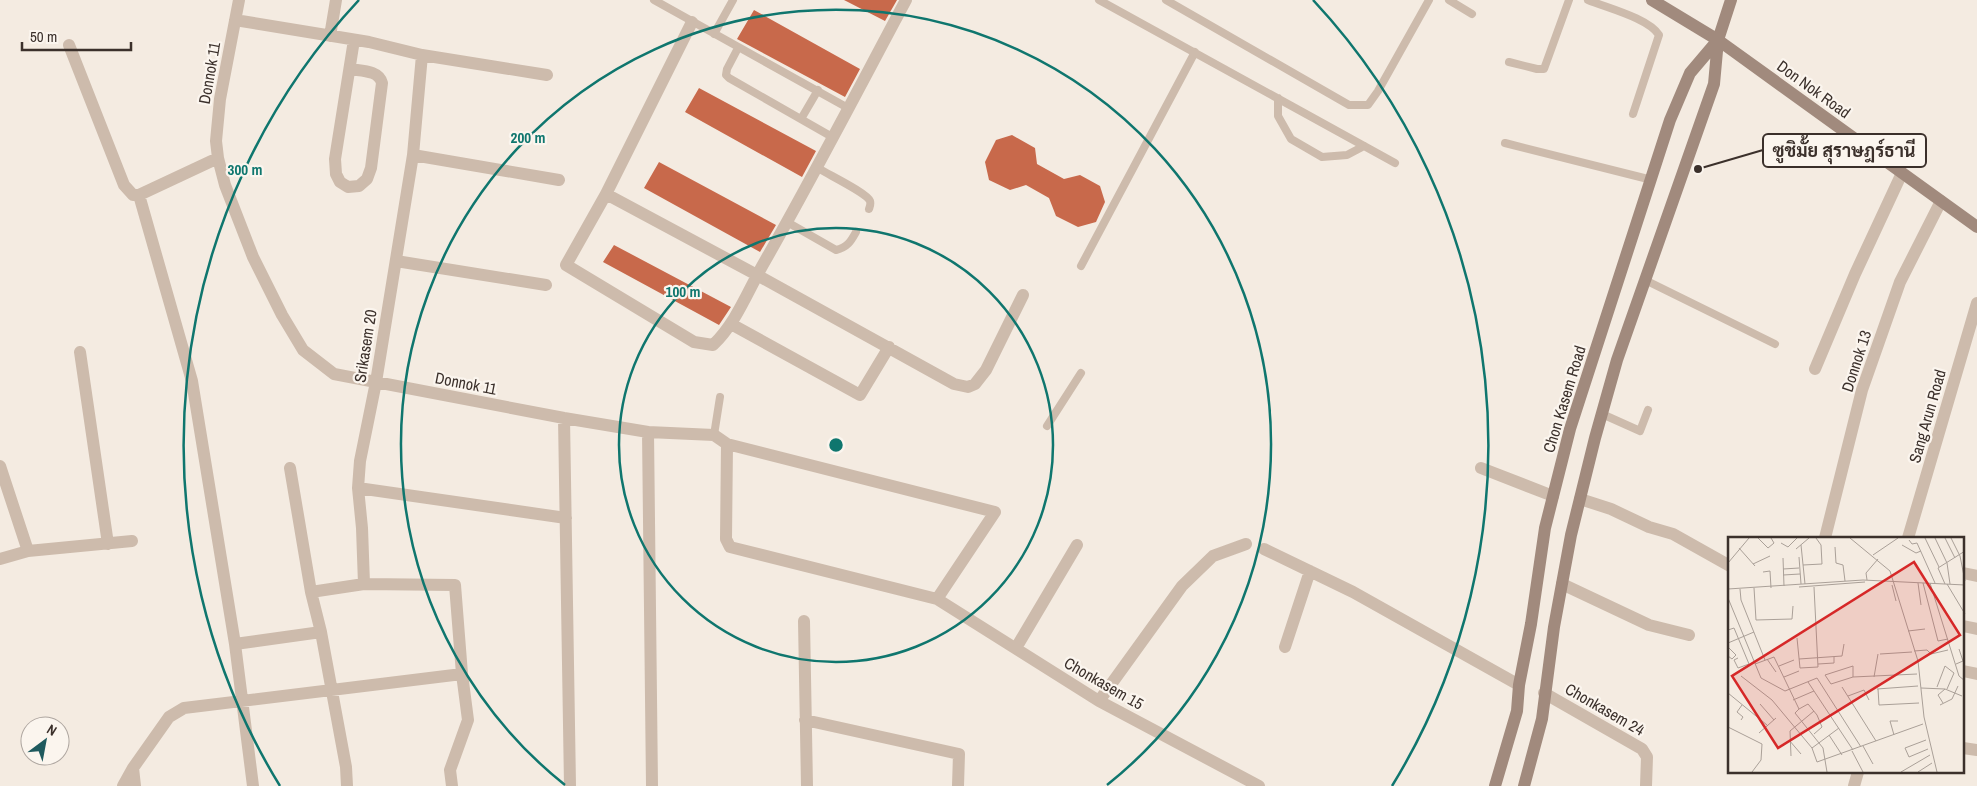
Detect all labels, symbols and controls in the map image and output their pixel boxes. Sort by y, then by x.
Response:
scale bar [22,20,131,52]
text: 50 m [30,26,57,47]
street label: Donnok 11 [193,40,225,106]
street label: Don Nok Road [1773,55,1855,123]
text: 200 m [511,127,545,148]
callout: ซูชิมั้ย สุราษฎร์ธานี [1763,134,1926,167]
text: ซูชิมั้ย สุราษฎร์ธานี [1772,135,1916,165]
text: 300 m [228,159,262,180]
text: 100 m [666,281,700,302]
street label: Srikasem 20 [348,308,382,384]
street label: Donnok 13 [1836,327,1876,395]
street label: Chon Kasem Road [1537,343,1591,455]
street label: Donnok 11 [433,366,499,400]
street label: Sang Arun Road [1903,367,1951,465]
centre of rings [827,436,845,454]
inset map [1728,537,1964,774]
street label: Chonkasem 15 [1060,651,1148,715]
street label: Chonkasem 24 [1561,677,1649,741]
north arrow [20,716,70,766]
text: N [44,720,60,740]

